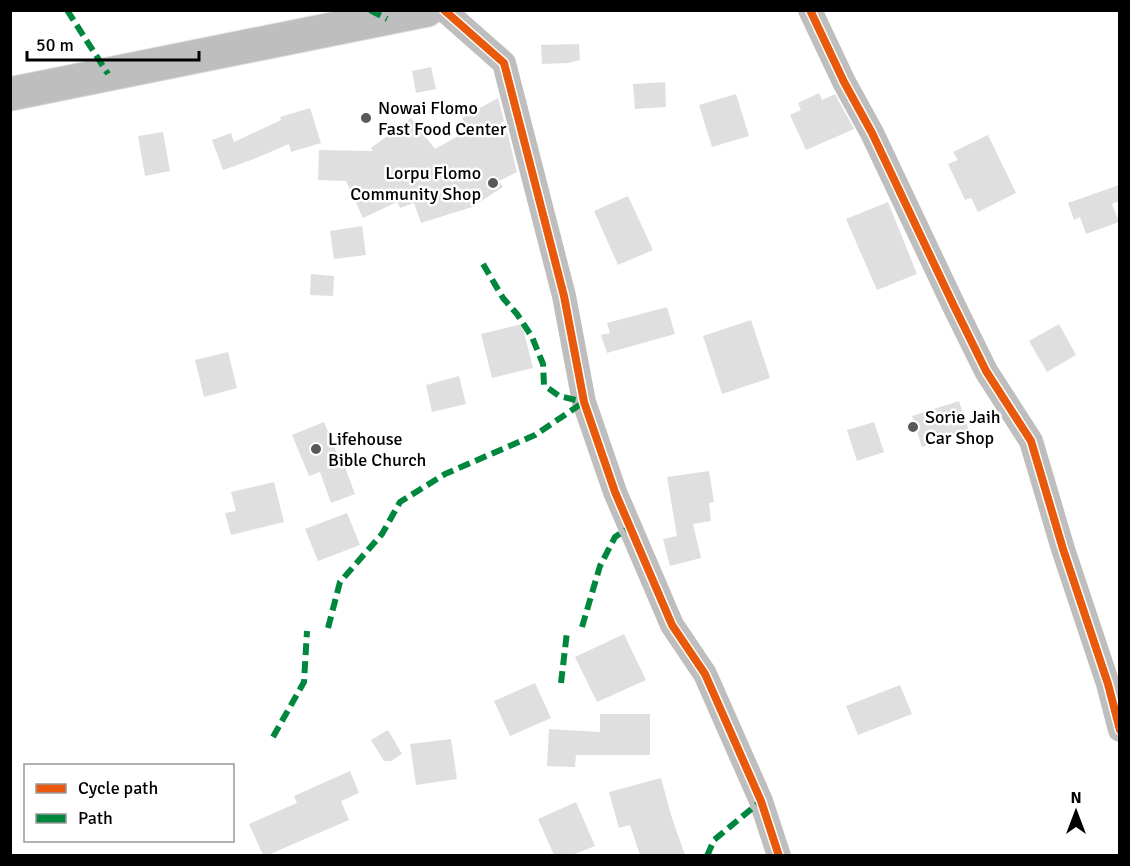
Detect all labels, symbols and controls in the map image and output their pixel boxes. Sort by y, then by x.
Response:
scale bar [27,24,200,62]
text: 50 m [36,34,74,56]
place label: Nowai Flomo Fast Food Center [378,97,507,140]
marker: Nowai Flomo Fast Food Center [359,111,373,125]
place label: Lorpu Flomo Community Shop [350,162,481,205]
marker: Lorpu Flomo Community Shop [486,176,500,190]
place label: Sorie Jaih Car Shop [925,406,1001,449]
marker: Sorie Jaih Car Shop [906,420,920,434]
place label: Lifehouse Bible Church [328,428,426,471]
marker: Lifehouse Bible Church [309,442,323,456]
legend [24,764,234,842]
text: Cycle path [78,777,158,799]
north arrow [1046,782,1106,842]
text: N [1070,788,1082,808]
text: Path [78,807,113,829]

